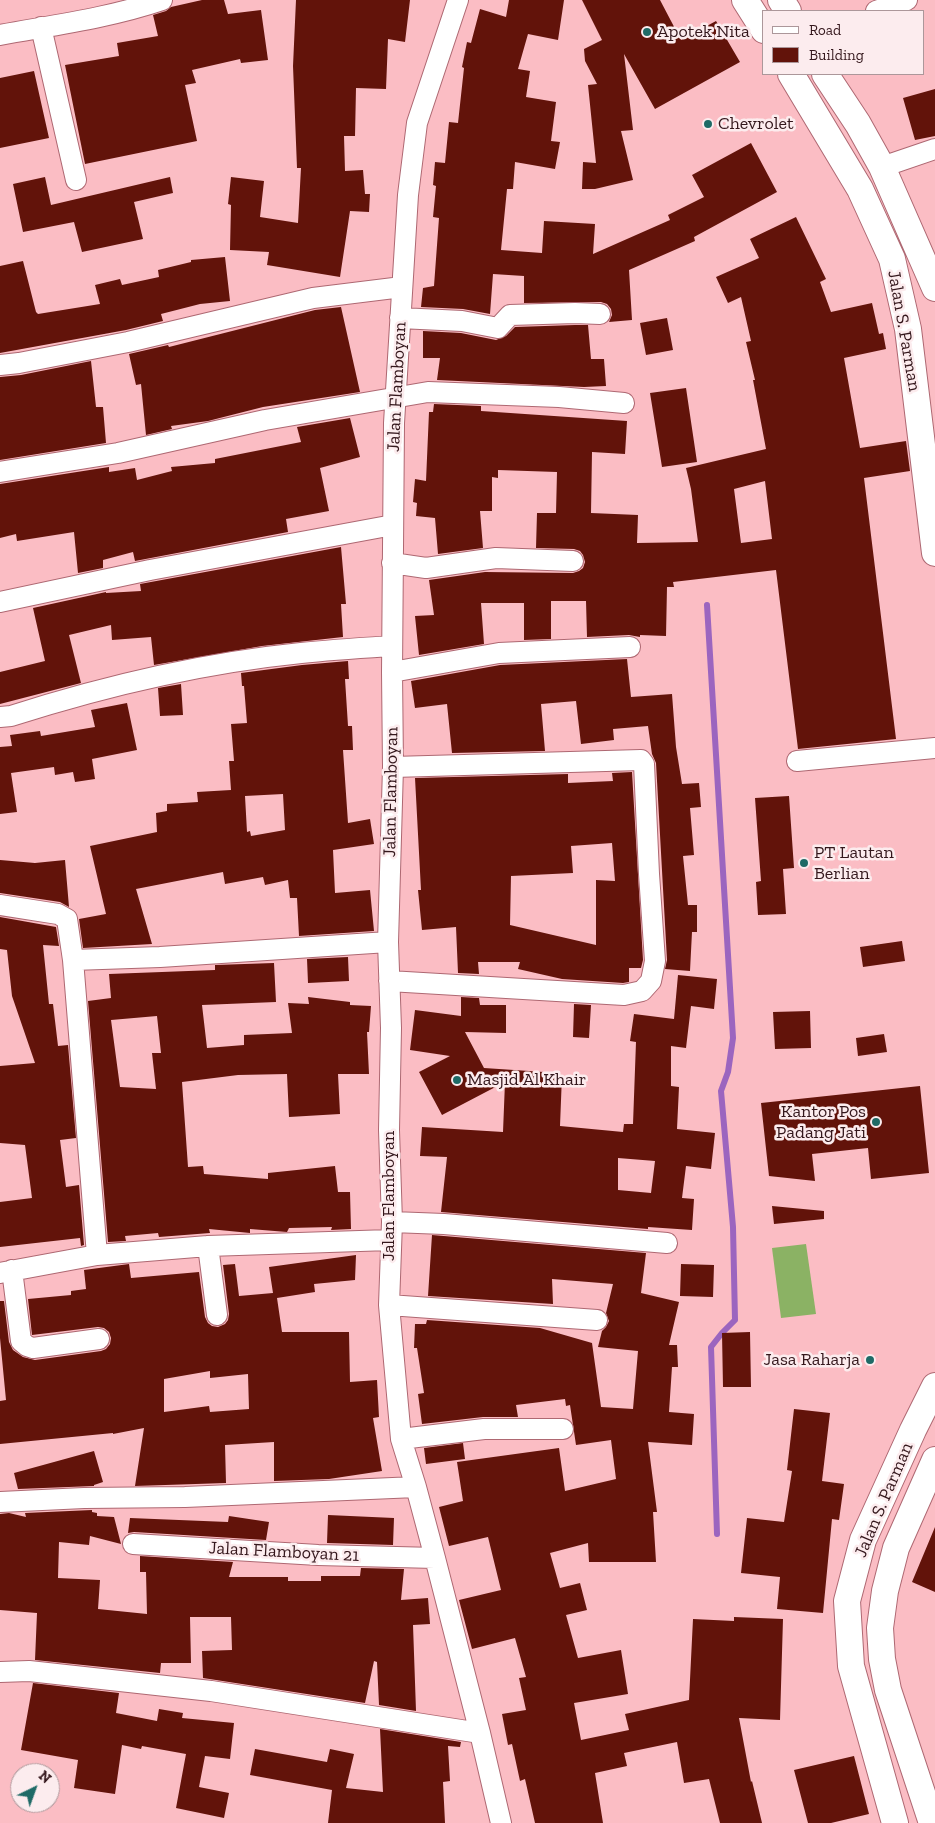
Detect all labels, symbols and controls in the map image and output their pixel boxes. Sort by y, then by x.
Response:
legend [762,10,925,75]
place label: Apotek Nita [657,21,750,43]
text: Road [809,21,841,39]
marker: Apotek Nita [641,26,653,38]
text: Building [809,46,864,64]
place label: Chevrolet [718,113,794,135]
marker: Chevrolet [702,118,714,130]
street label: Jalan S. Parman [883,269,925,393]
street label: Jalan Flamboyan [383,321,411,453]
street label: Jalan Flamboyan [379,727,403,857]
place label: PT Lautan Berlian [814,842,894,884]
marker: PT Lautan Berlian [798,857,810,869]
place label: Masjid Al Khair [467,1069,586,1091]
marker: Masjid Al Khair [451,1074,463,1086]
place label: Kantor Pos Padang Jati [776,1101,866,1144]
marker: Kantor Pos Padang Jati [870,1116,882,1128]
street label: Jalan Flamboyan [378,1131,400,1261]
place label: Jasa Raharja [764,1349,860,1371]
marker: Jasa Raharja [864,1354,876,1366]
street label: Jalan S. Parman [850,1439,918,1561]
street label: Jalan Flamboyan 21 [208,1537,360,1567]
north arrow [10,1763,60,1813]
text: N [35,1767,54,1787]

